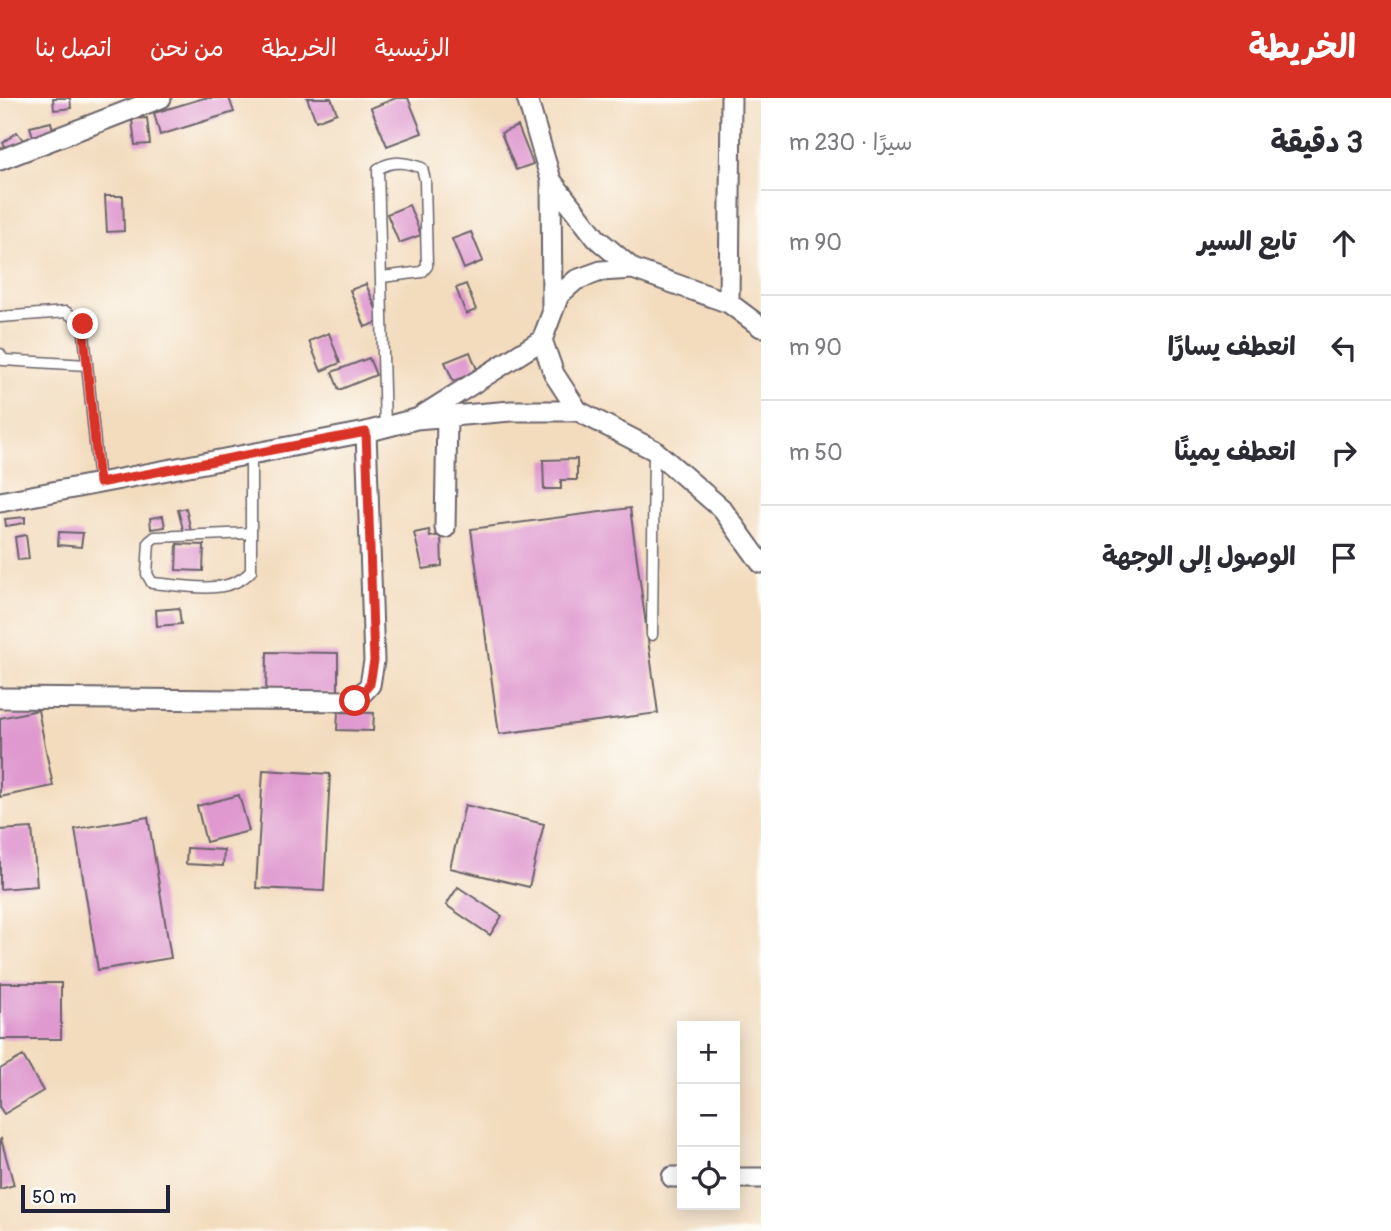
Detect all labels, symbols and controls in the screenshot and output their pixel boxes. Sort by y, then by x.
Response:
text: الخريطة [1249,27,1356,68]
text: اتصل بنا [35,34,112,63]
text: من نحن [150,34,224,63]
text: الخريطة [262,34,337,63]
text: الرئيسية [375,34,450,63]
text: 3 دقيقة [1271,124,1363,161]
text: سيرًا · 230 m [789,128,913,157]
icon: ahead [1325,224,1363,262]
text: تابع السير [1198,226,1296,258]
text: 90 m [789,228,842,257]
route end [67,308,98,339]
icon: left [1325,329,1363,367]
text: انعطف يسارًا [1167,331,1296,363]
text: 90 m [789,333,842,362]
icon: right [1325,434,1363,472]
text: انعطف يمينًا [1174,436,1296,468]
text: 50 m [789,438,843,467]
icon: arrive [1325,539,1363,577]
text: الوصول إلى الوجهة [1102,541,1296,573]
route start [339,685,370,716]
map controls [677,1021,740,1210]
button: + [677,1021,740,1084]
button: − [677,1084,740,1147]
button: locate [677,1147,740,1210]
scale bar [21,1182,170,1214]
text: 50 m [32,1185,76,1209]

